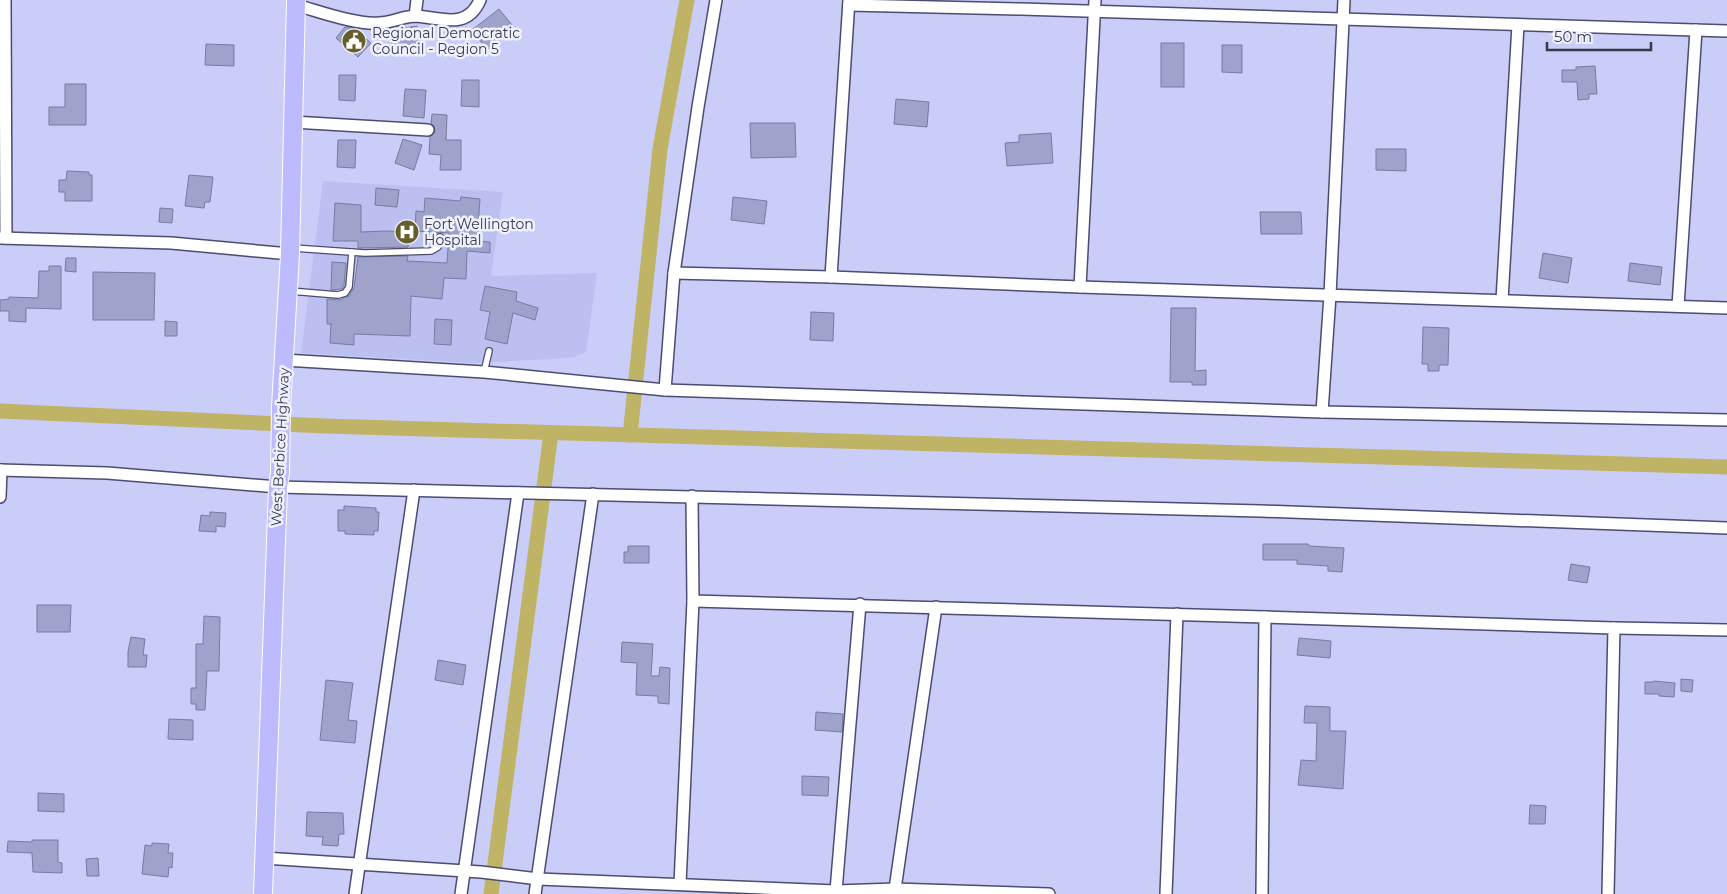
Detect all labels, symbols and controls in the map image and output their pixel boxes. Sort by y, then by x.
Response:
scale bar [1547,20,1651,52]
place label: Regional Democratic Council - Region 5 [372,24,520,58]
text: 50 m [1554,27,1592,46]
public building icon: Regional Democratic Council - Region 5 [341,28,367,54]
place label: Fort Wellington Hospital [424,215,534,249]
hospital icon: Fort Wellington Hospital [394,219,420,245]
street label: West Berbice Highway [267,367,293,527]

